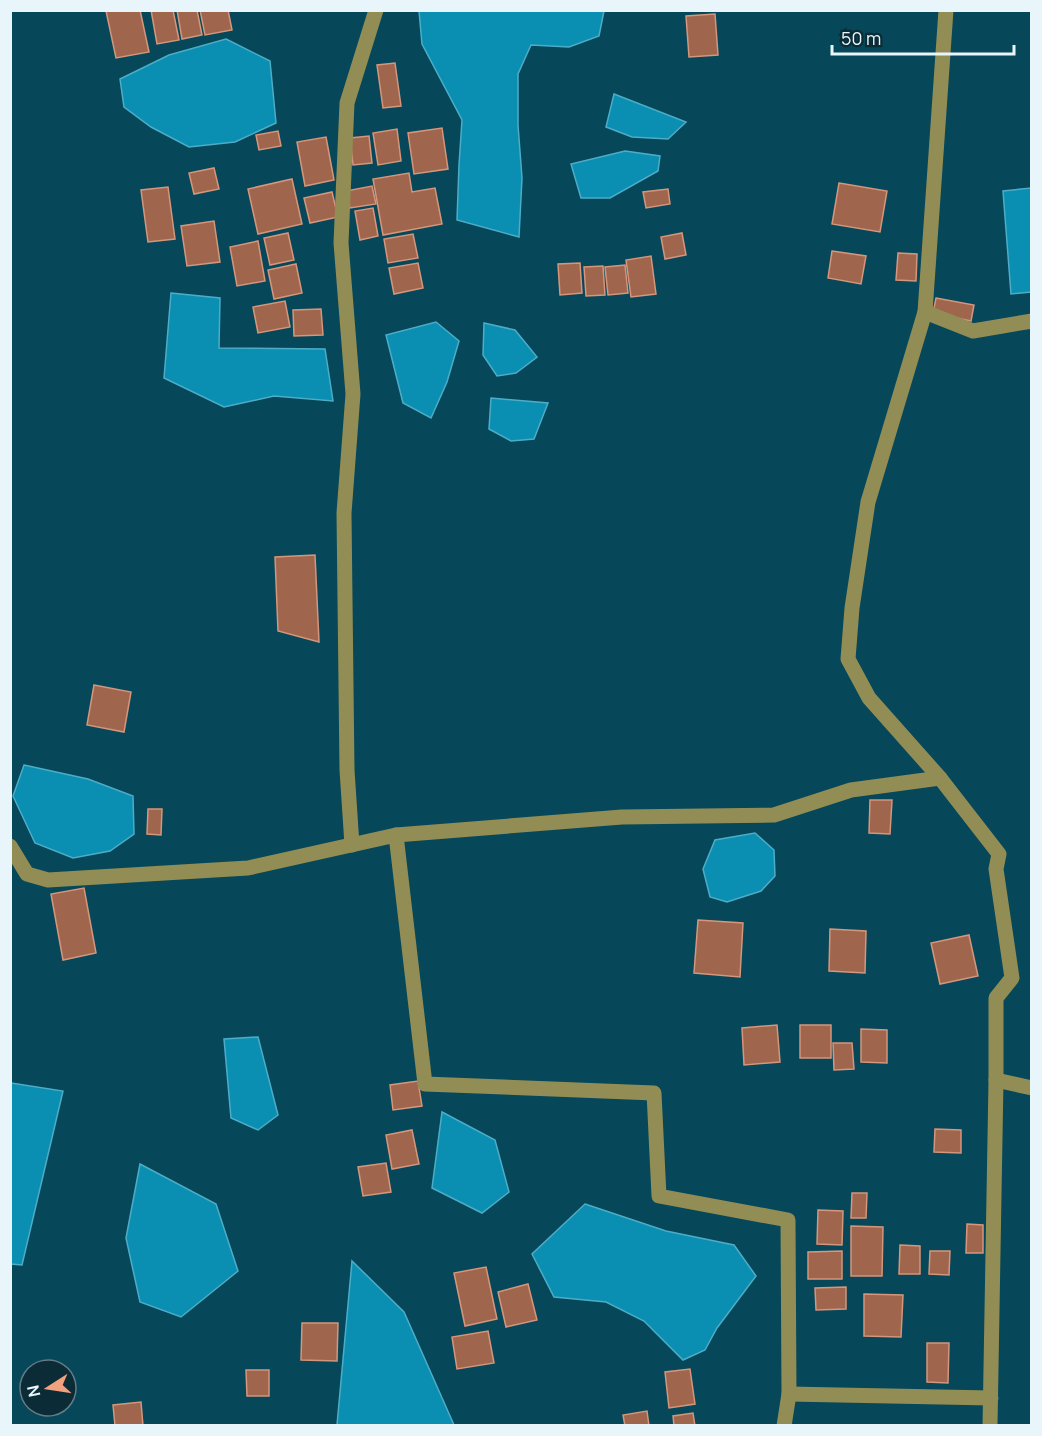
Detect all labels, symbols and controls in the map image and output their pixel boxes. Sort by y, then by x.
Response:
scale bar [832,18,1014,56]
text: 50 m [841,26,881,50]
north arrow [18,1358,78,1418]
text: N [21,1383,45,1399]

